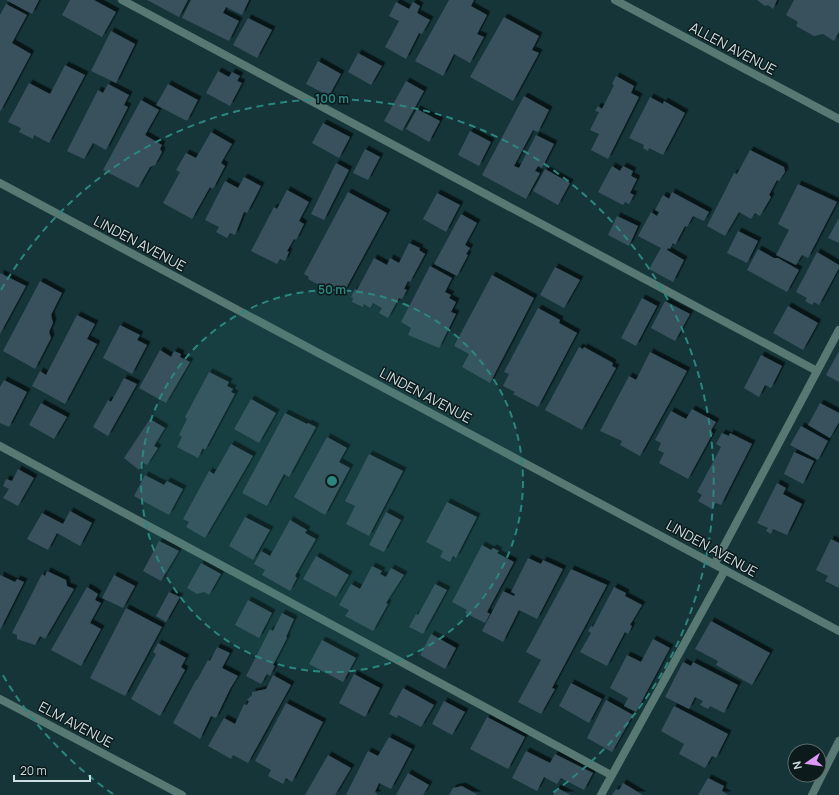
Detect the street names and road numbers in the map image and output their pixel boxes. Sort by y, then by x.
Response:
street label: ALLEN AVENUE [686,17,780,79]
street label: LINDEN AVENUE [91,211,189,275]
street label: LINDEN AVENUE [377,363,475,427]
street label: LINDEN AVENUE [663,515,761,581]
street label: ELM AVENUE [36,697,116,752]

